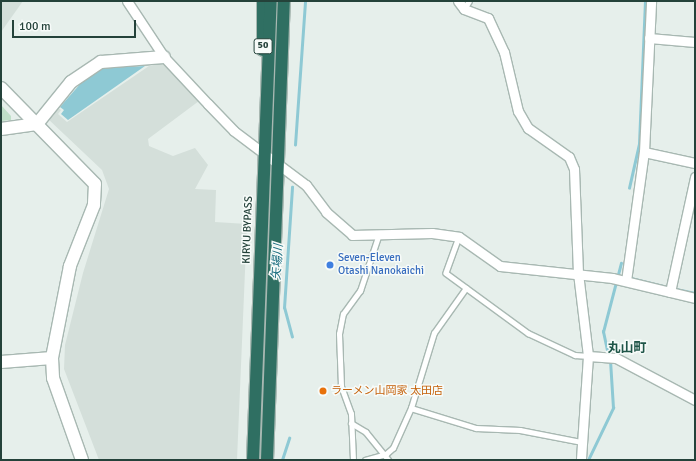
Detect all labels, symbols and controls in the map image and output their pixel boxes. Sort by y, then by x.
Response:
scale bar [14,12,138,38]
text: 100 m [19,19,51,34]
road number: 50 [253,38,273,54]
street label: KIRYU BYPASS [240,196,256,264]
water label: 矢場川 [270,244,286,280]
place label: Seven-Eleven Otashi Nanokaichi [338,252,424,278]
marker: Seven-Eleven Otashi Nanokaichi [325,260,335,270]
district label: 丸山町 [608,340,646,356]
place label: ラーメン山岡家 太田店 [331,384,443,398]
marker: ラーメン山岡家 太田店 [318,386,328,396]

